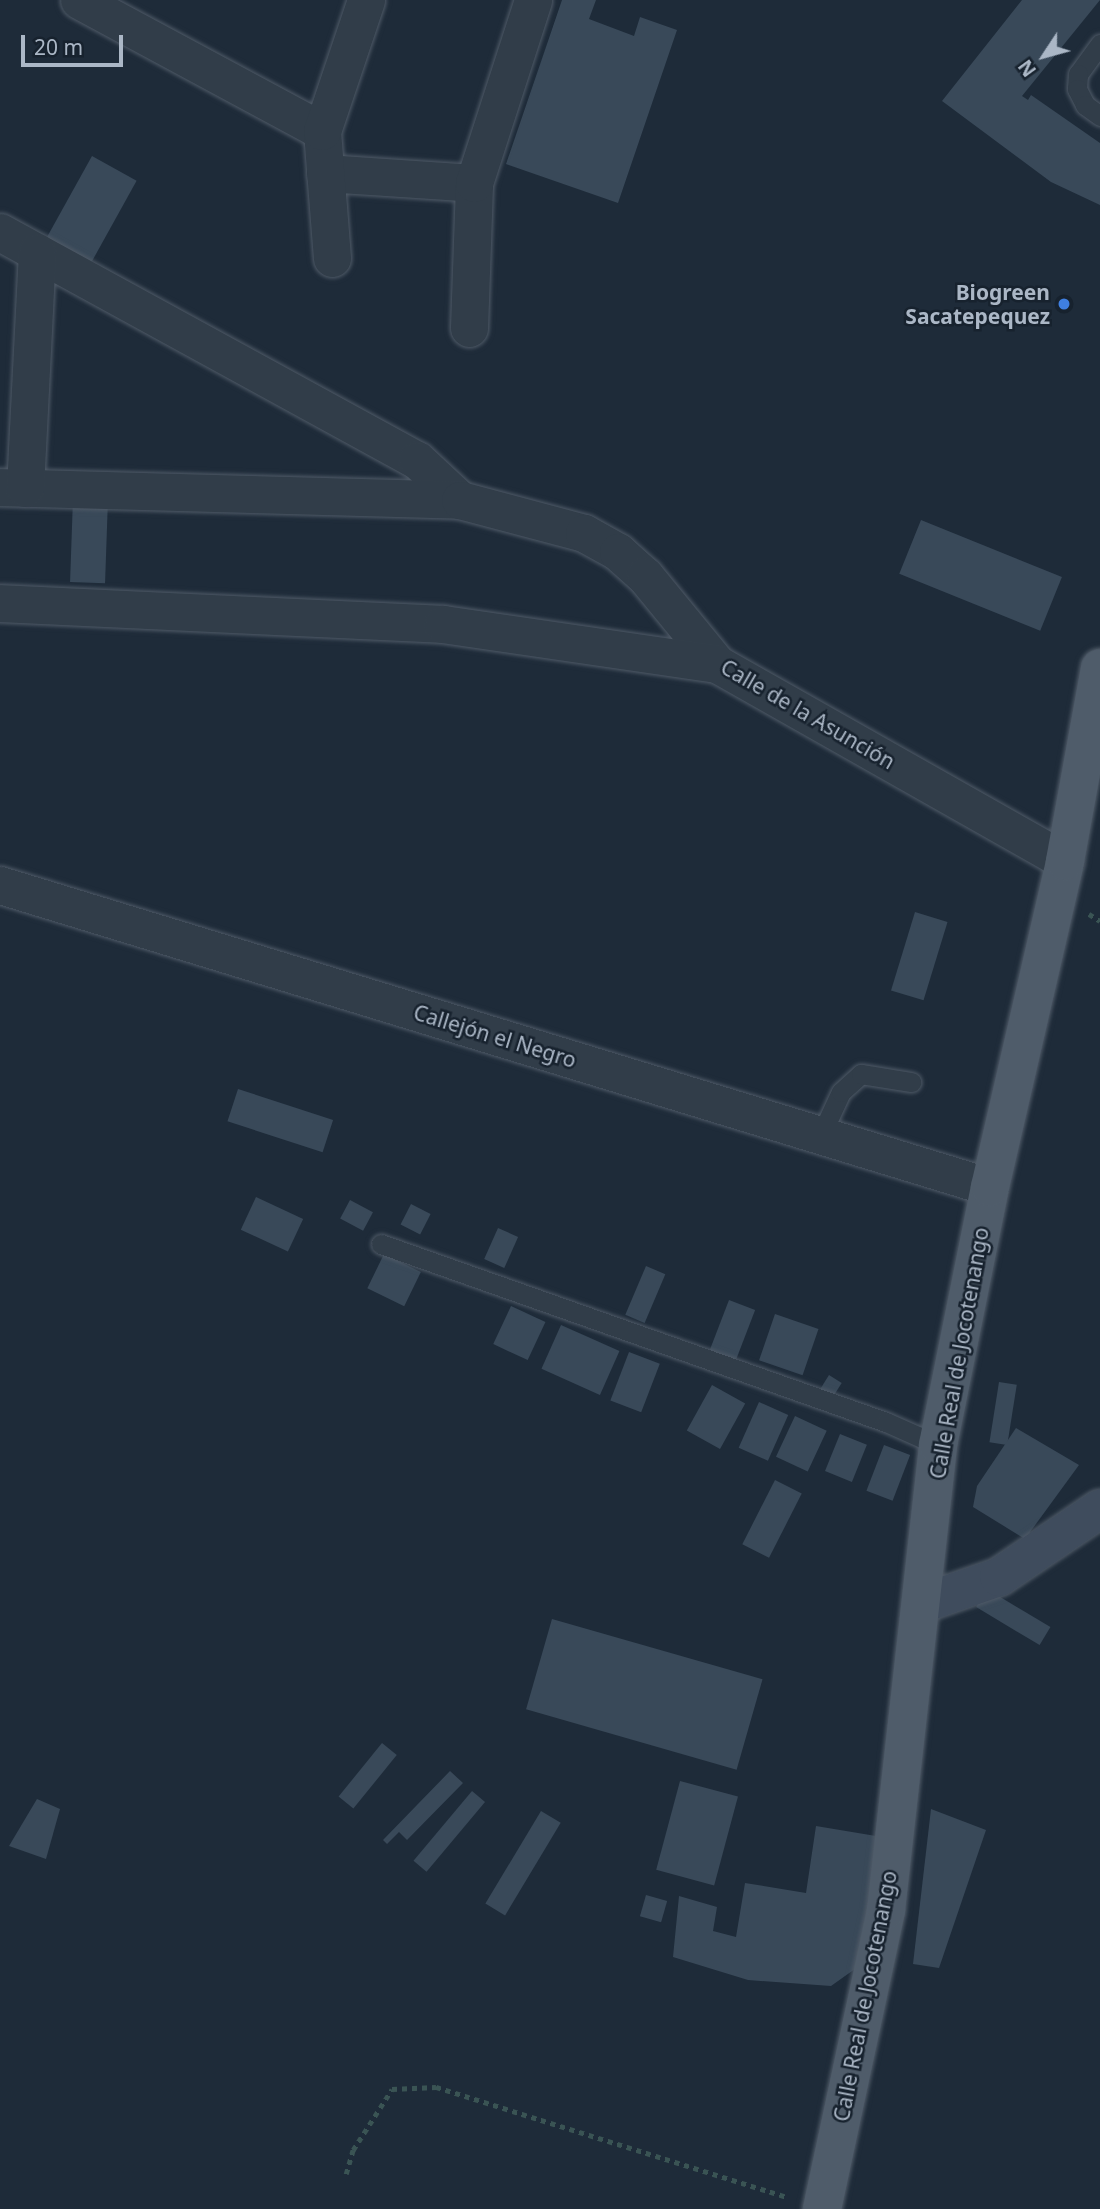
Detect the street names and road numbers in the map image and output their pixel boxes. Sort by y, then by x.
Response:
street label: Calle de la Asunción [717,654,899,774]
street label: Callejón el Negro [411,999,579,1073]
street label: Calle Real de Jocotenango [924,1225,994,1481]
street label: Calle Real de Jocotenango [828,1868,902,2124]

